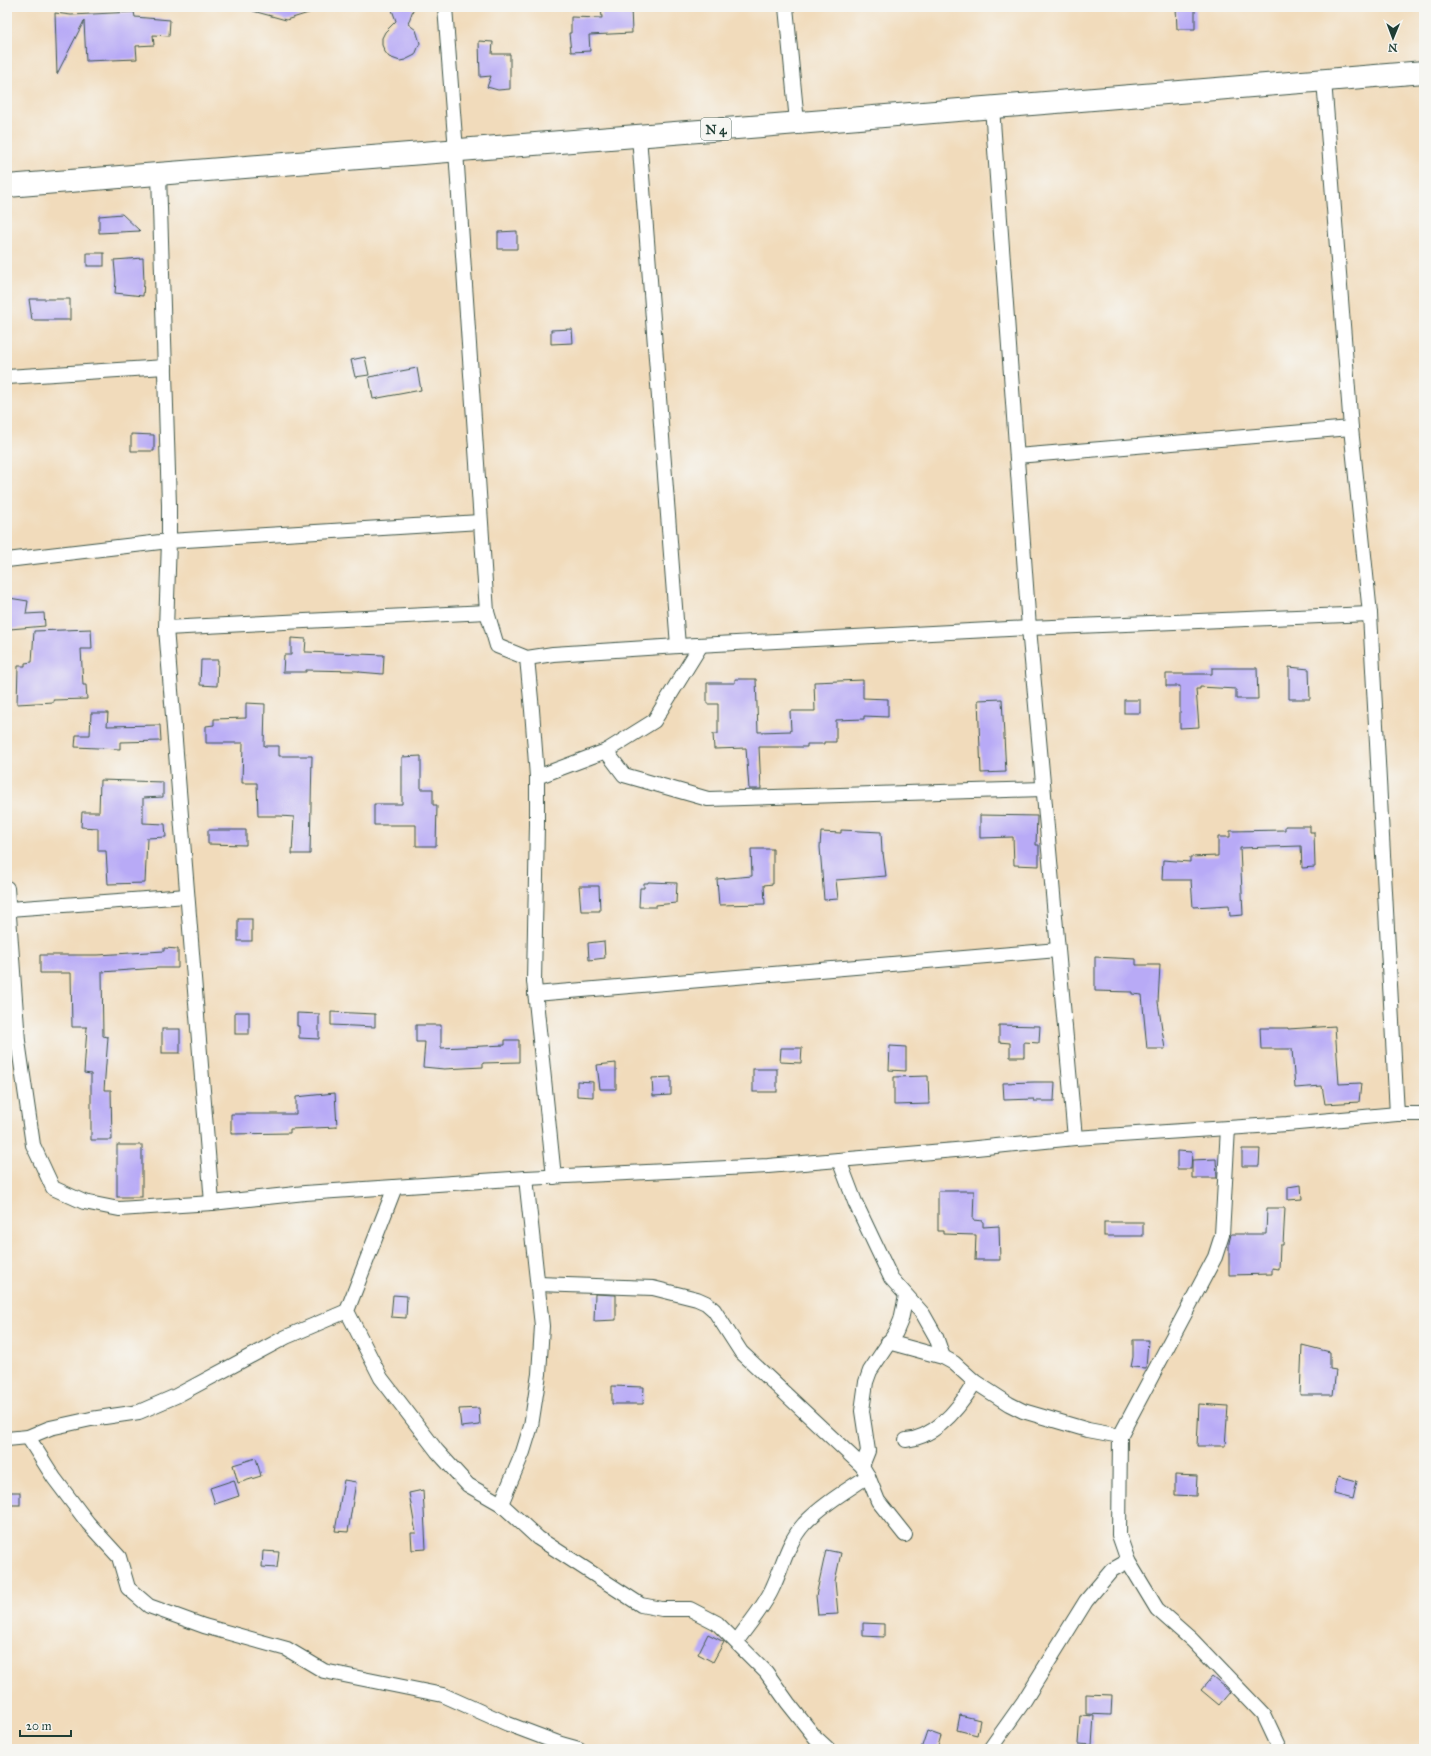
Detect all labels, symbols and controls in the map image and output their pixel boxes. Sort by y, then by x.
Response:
north arrow [1373,18,1413,58]
text: N [1387,41,1398,54]
road number: N 4 [701,118,731,140]
scale bar [20,1712,71,1738]
text: 20 m [26,1719,52,1733]

